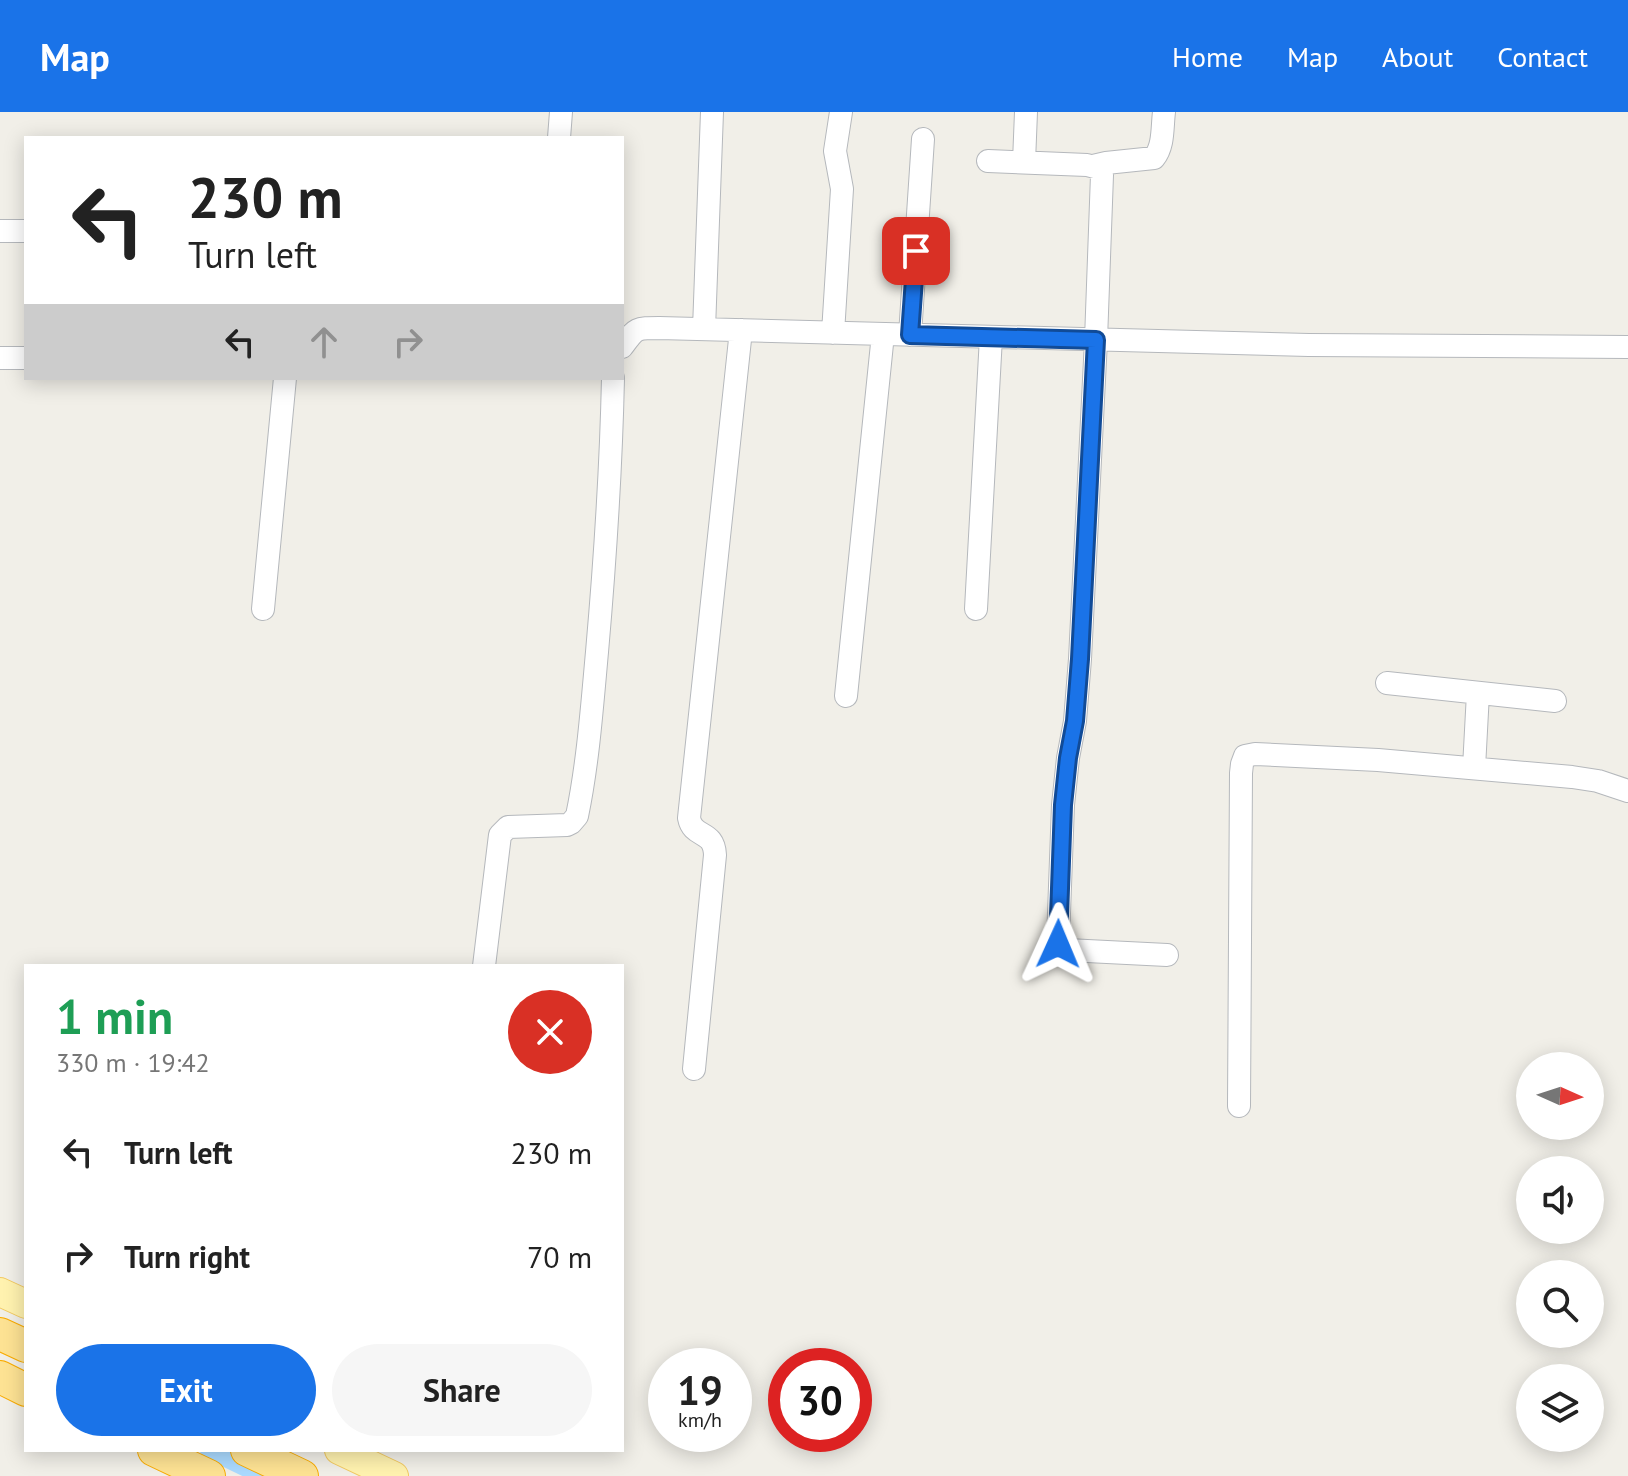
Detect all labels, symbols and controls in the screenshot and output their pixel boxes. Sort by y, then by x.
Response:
text: Map [40,32,110,81]
text: Home [1172,38,1243,75]
text: Map [1287,38,1338,75]
text: About [1382,38,1453,75]
text: Contact [1497,38,1588,75]
text: 230 m [188,161,343,233]
icon: left [56,168,160,272]
pin [882,217,950,285]
icon: arrive [894,229,938,273]
text: Turn left [188,231,317,278]
icon: left [218,320,262,364]
icon: ahead [302,320,346,364]
icon: right [386,320,430,364]
position arrow [1016,902,1100,986]
text: 1 min [56,985,173,1047]
button: close [508,990,592,1074]
text: 330 m · 19:42 [56,1046,210,1079]
north arrow [1516,1052,1604,1140]
map controls [1516,1052,1604,1452]
icon: left [56,1130,100,1174]
text: Turn left [124,1133,232,1172]
text: 230 m [511,1133,592,1172]
button: sound [1516,1156,1604,1244]
icon: right [56,1234,100,1278]
text: Turn right [124,1237,250,1276]
text: 70 m [527,1237,592,1276]
button: search [1516,1260,1604,1348]
button: Exit [56,1344,316,1436]
button: Share [332,1344,592,1436]
speed limit sign: 30 [768,1348,872,1452]
text: 19 [677,1364,723,1416]
button: layers [1516,1364,1604,1452]
text: km/h [678,1407,722,1433]

